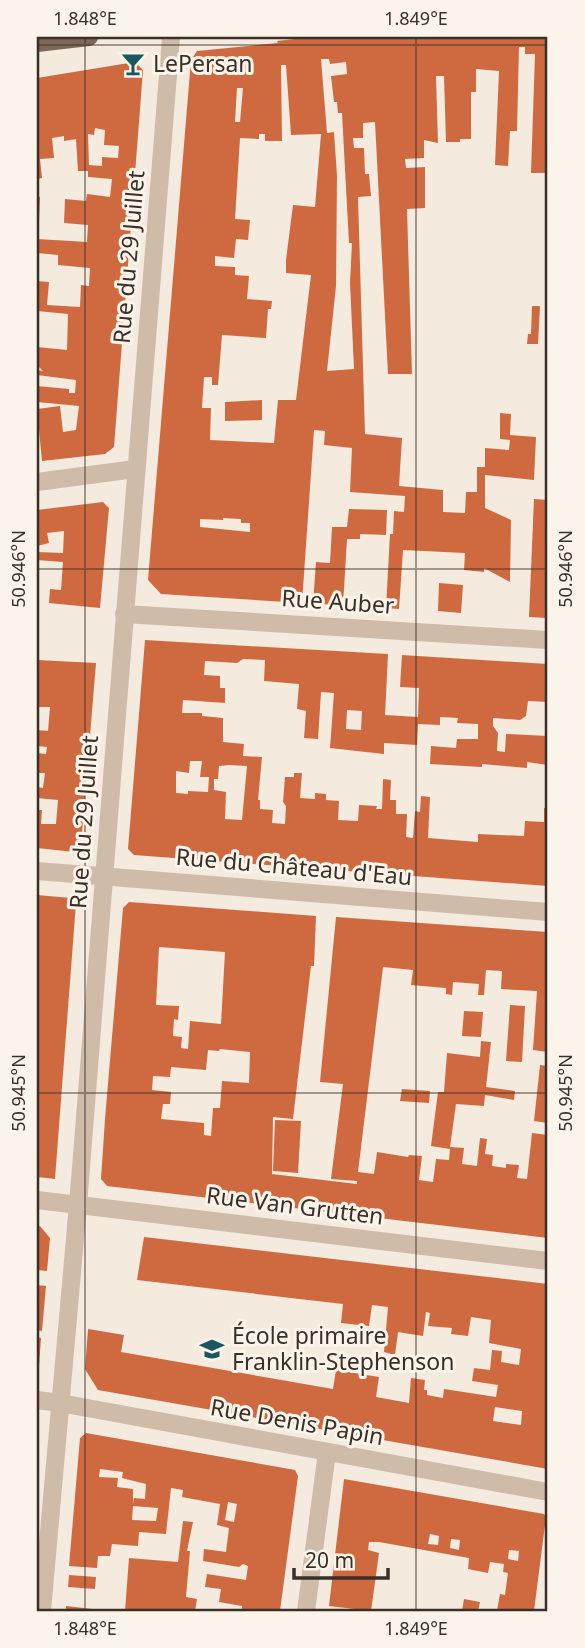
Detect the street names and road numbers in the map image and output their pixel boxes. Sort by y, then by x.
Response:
street label: Rue du 29 Juillet [104,169,152,345]
street label: Rue Auber [281,581,396,621]
street label: Rue du 29 Juillet [61,734,105,910]
street label: Rue du Château d'Eau [175,840,414,892]
street label: Rue Van Grutten [205,1178,385,1232]
street label: Rue Denis Papin [208,1390,386,1452]

